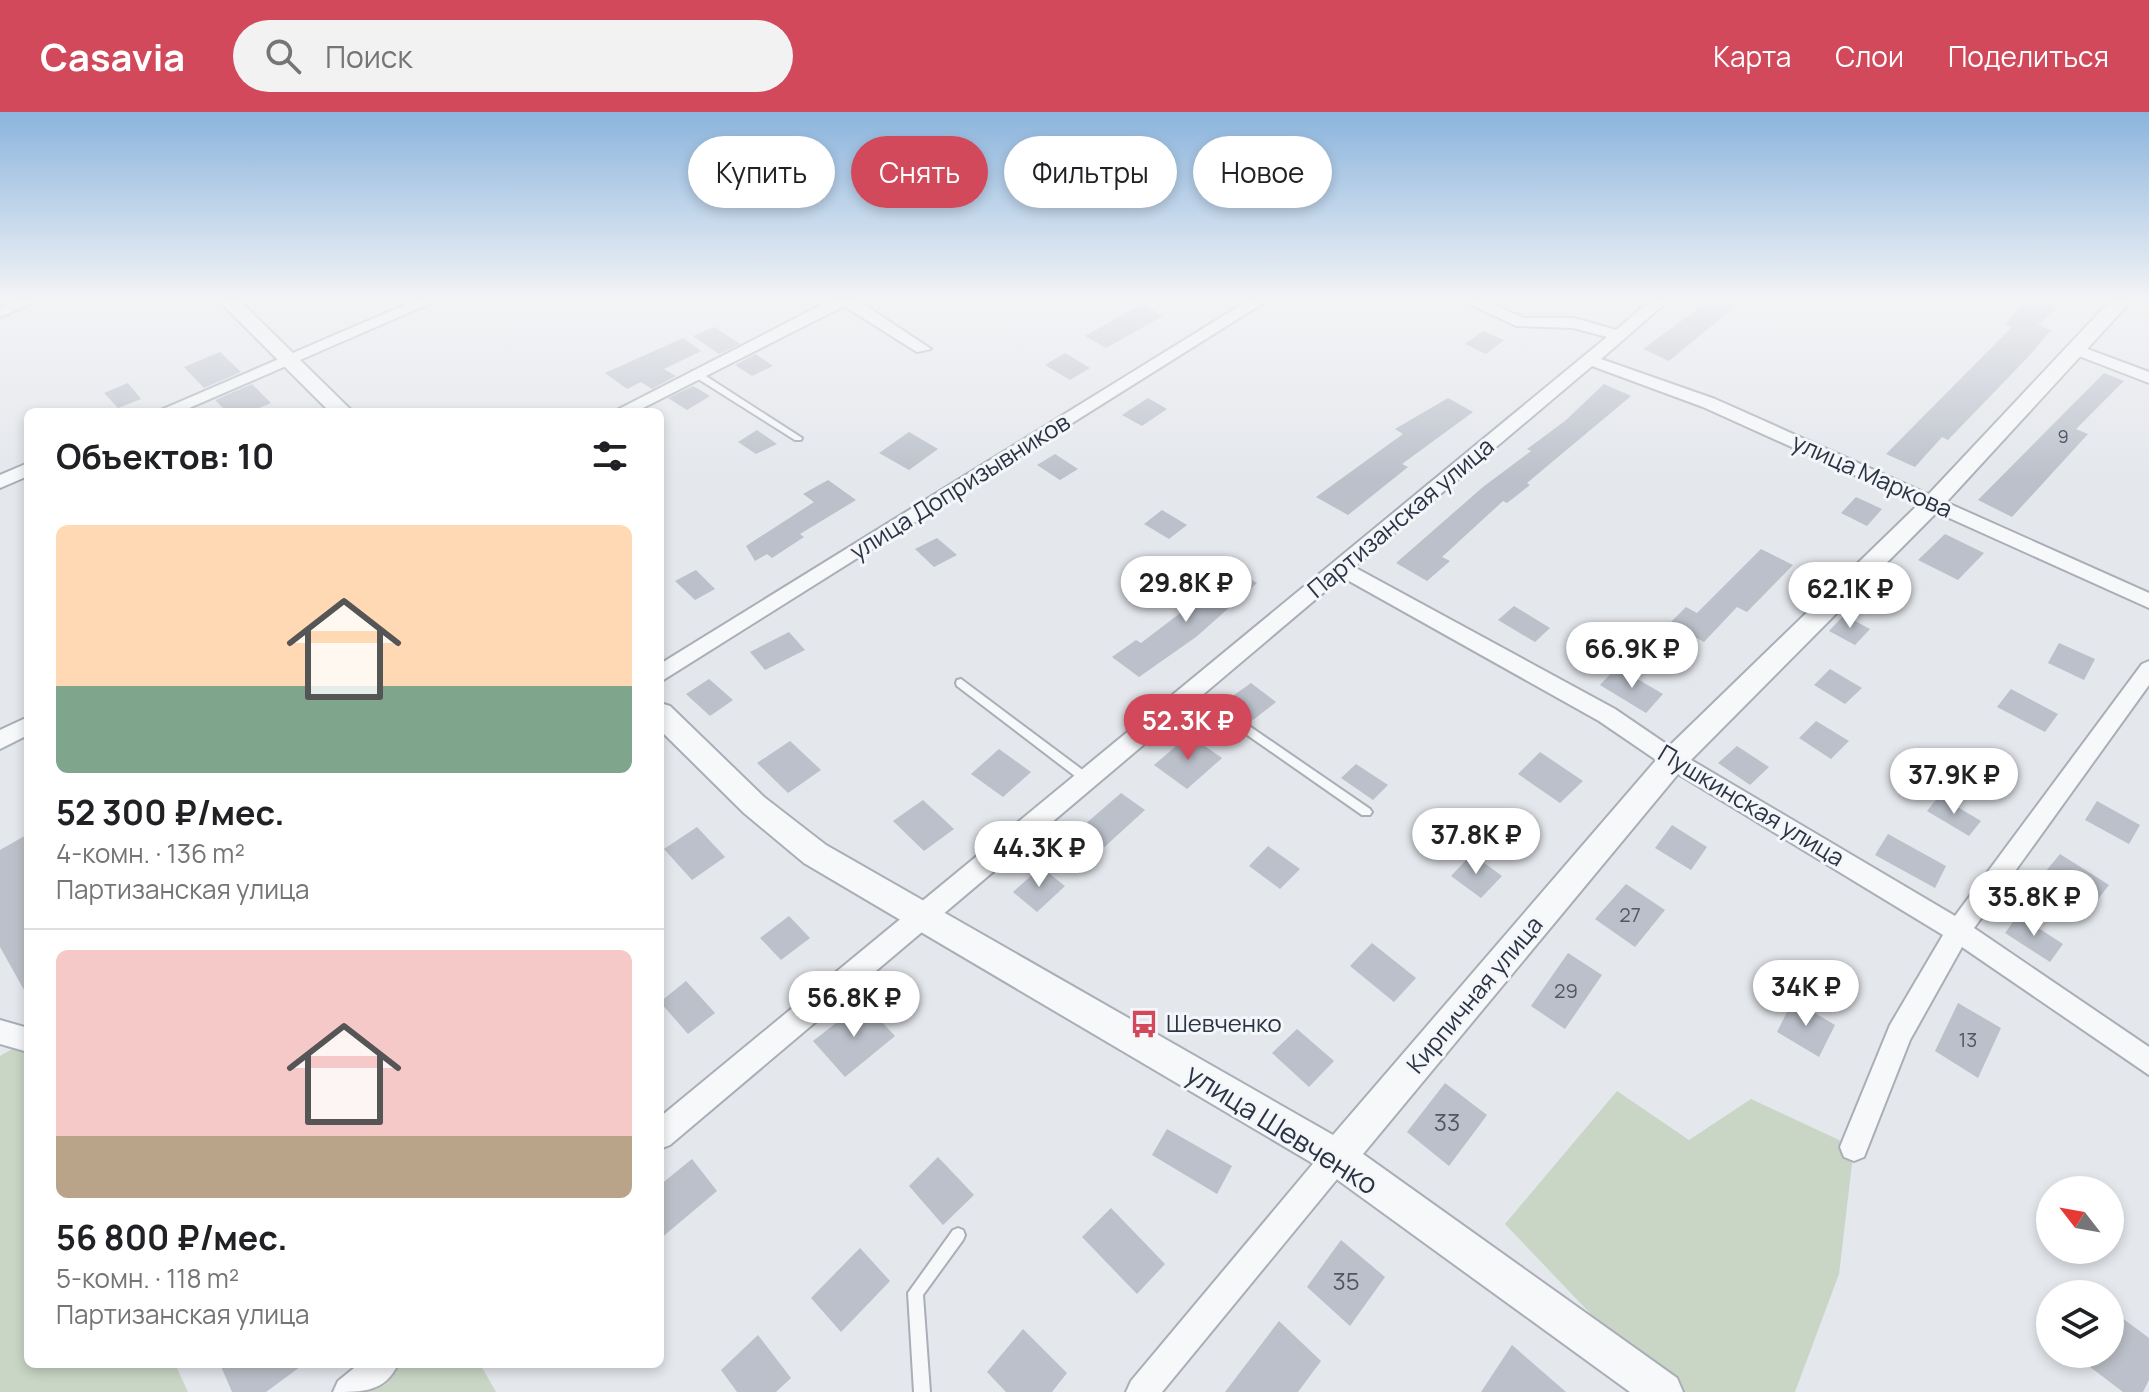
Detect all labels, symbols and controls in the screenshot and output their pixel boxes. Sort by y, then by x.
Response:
search box [233,20,793,92]
text: Casavia [40,30,185,82]
icon: search [261,34,305,78]
text: Поиск [325,36,412,77]
text: Карта [1713,37,1791,75]
text: Слои [1835,37,1904,75]
text: Поделиться [1948,37,2109,75]
chip: Купить [688,136,835,208]
chip: Снять [851,136,988,208]
chip: Фильтры [1004,136,1177,208]
chip: Новое [1193,136,1332,208]
street label: улица Допризывников [843,404,1076,567]
house number: 9 [2057,424,2069,448]
street label: улица Маркова [1787,425,1958,525]
street label: Партизанская улица [1300,429,1500,605]
text: Объектов: 10 [56,433,274,479]
icon: filters [588,434,632,478]
pin: 29.8K ₽ [1112,556,1260,624]
pin: 62.1K ₽ [1776,562,1924,630]
text: 29.8K ₽ [1139,564,1233,600]
text: 62.1K ₽ [1806,570,1894,606]
icon: home [272,577,416,721]
pin: 66.9K ₽ [1558,622,1706,690]
text: 66.9K ₽ [1584,630,1680,666]
pin: 52.3K ₽ [1114,694,1262,762]
text: 52.3K ₽ [1142,702,1234,738]
street label: Пушкинская улица [1653,736,1851,873]
pin: 37.9K ₽ [1880,748,2028,816]
text: 37.9K ₽ [1908,756,2000,792]
text: 52 300 ₽/мес. [56,789,285,835]
pin: 37.8K ₽ [1402,808,1550,876]
text: 37.8K ₽ [1430,816,1522,852]
pin: 44.3K ₽ [965,821,1113,889]
text: 44.3K ₽ [992,829,1086,865]
text: 4-комн. · 136 m² [56,835,245,871]
pin: 35.8K ₽ [1960,870,2108,938]
text: Партизанская улица [56,871,310,907]
text: 35.8K ₽ [1987,878,2081,914]
house number: 27 [1619,901,1641,928]
street label: Кирпичная улица [1398,908,1549,1080]
pin: 34K ₽ [1750,960,1862,1028]
text: 34K ₽ [1771,968,1841,1004]
pin: 56.8K ₽ [780,971,928,1039]
house number: 29 [1554,977,1578,1004]
text: 56.8K ₽ [807,979,901,1015]
icon: home [272,1002,416,1146]
place label: Шевченко [1166,1006,1282,1039]
bus stop icon: Шевченко [1129,1009,1159,1039]
house number: 13 [1959,1026,1977,1053]
street label: улица Шевченко [1179,1054,1386,1202]
house number: 33 [1434,1105,1460,1138]
north arrow [2036,1176,2124,1264]
map controls [2036,1176,2124,1368]
text: 56 800 ₽/мес. [56,1214,288,1260]
text: 5-комн. · 118 m² [56,1260,239,1296]
house number: 35 [1332,1264,1360,1297]
button: layers [2036,1280,2124,1368]
text: Партизанская улица [56,1296,310,1332]

